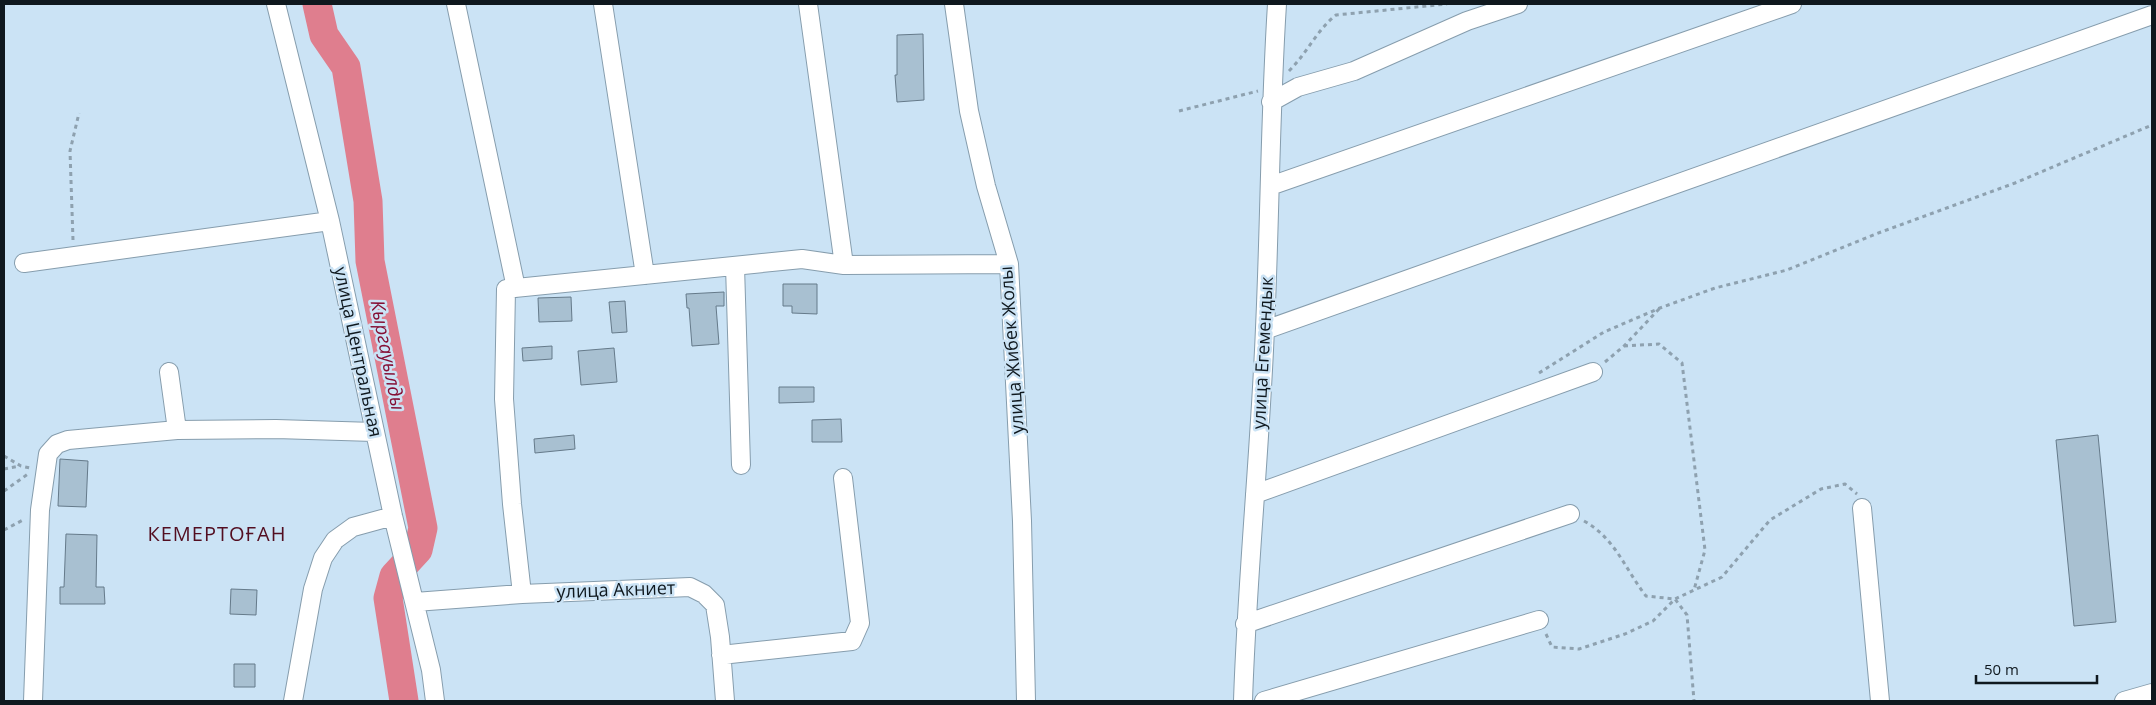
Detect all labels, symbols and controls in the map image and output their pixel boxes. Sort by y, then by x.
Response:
street label: улица Центральная [329,265,389,439]
street label: улица Жибек Жолы [993,265,1029,435]
street label: улица Егемендык [1246,275,1278,430]
water label: Кыргауылды [365,298,411,413]
district label: КЕМЕРТОҒАН [148,520,286,547]
street label: улица Акниет [556,575,676,603]
scale bar [1976,652,2097,684]
text: 50 m [1984,659,2019,679]

